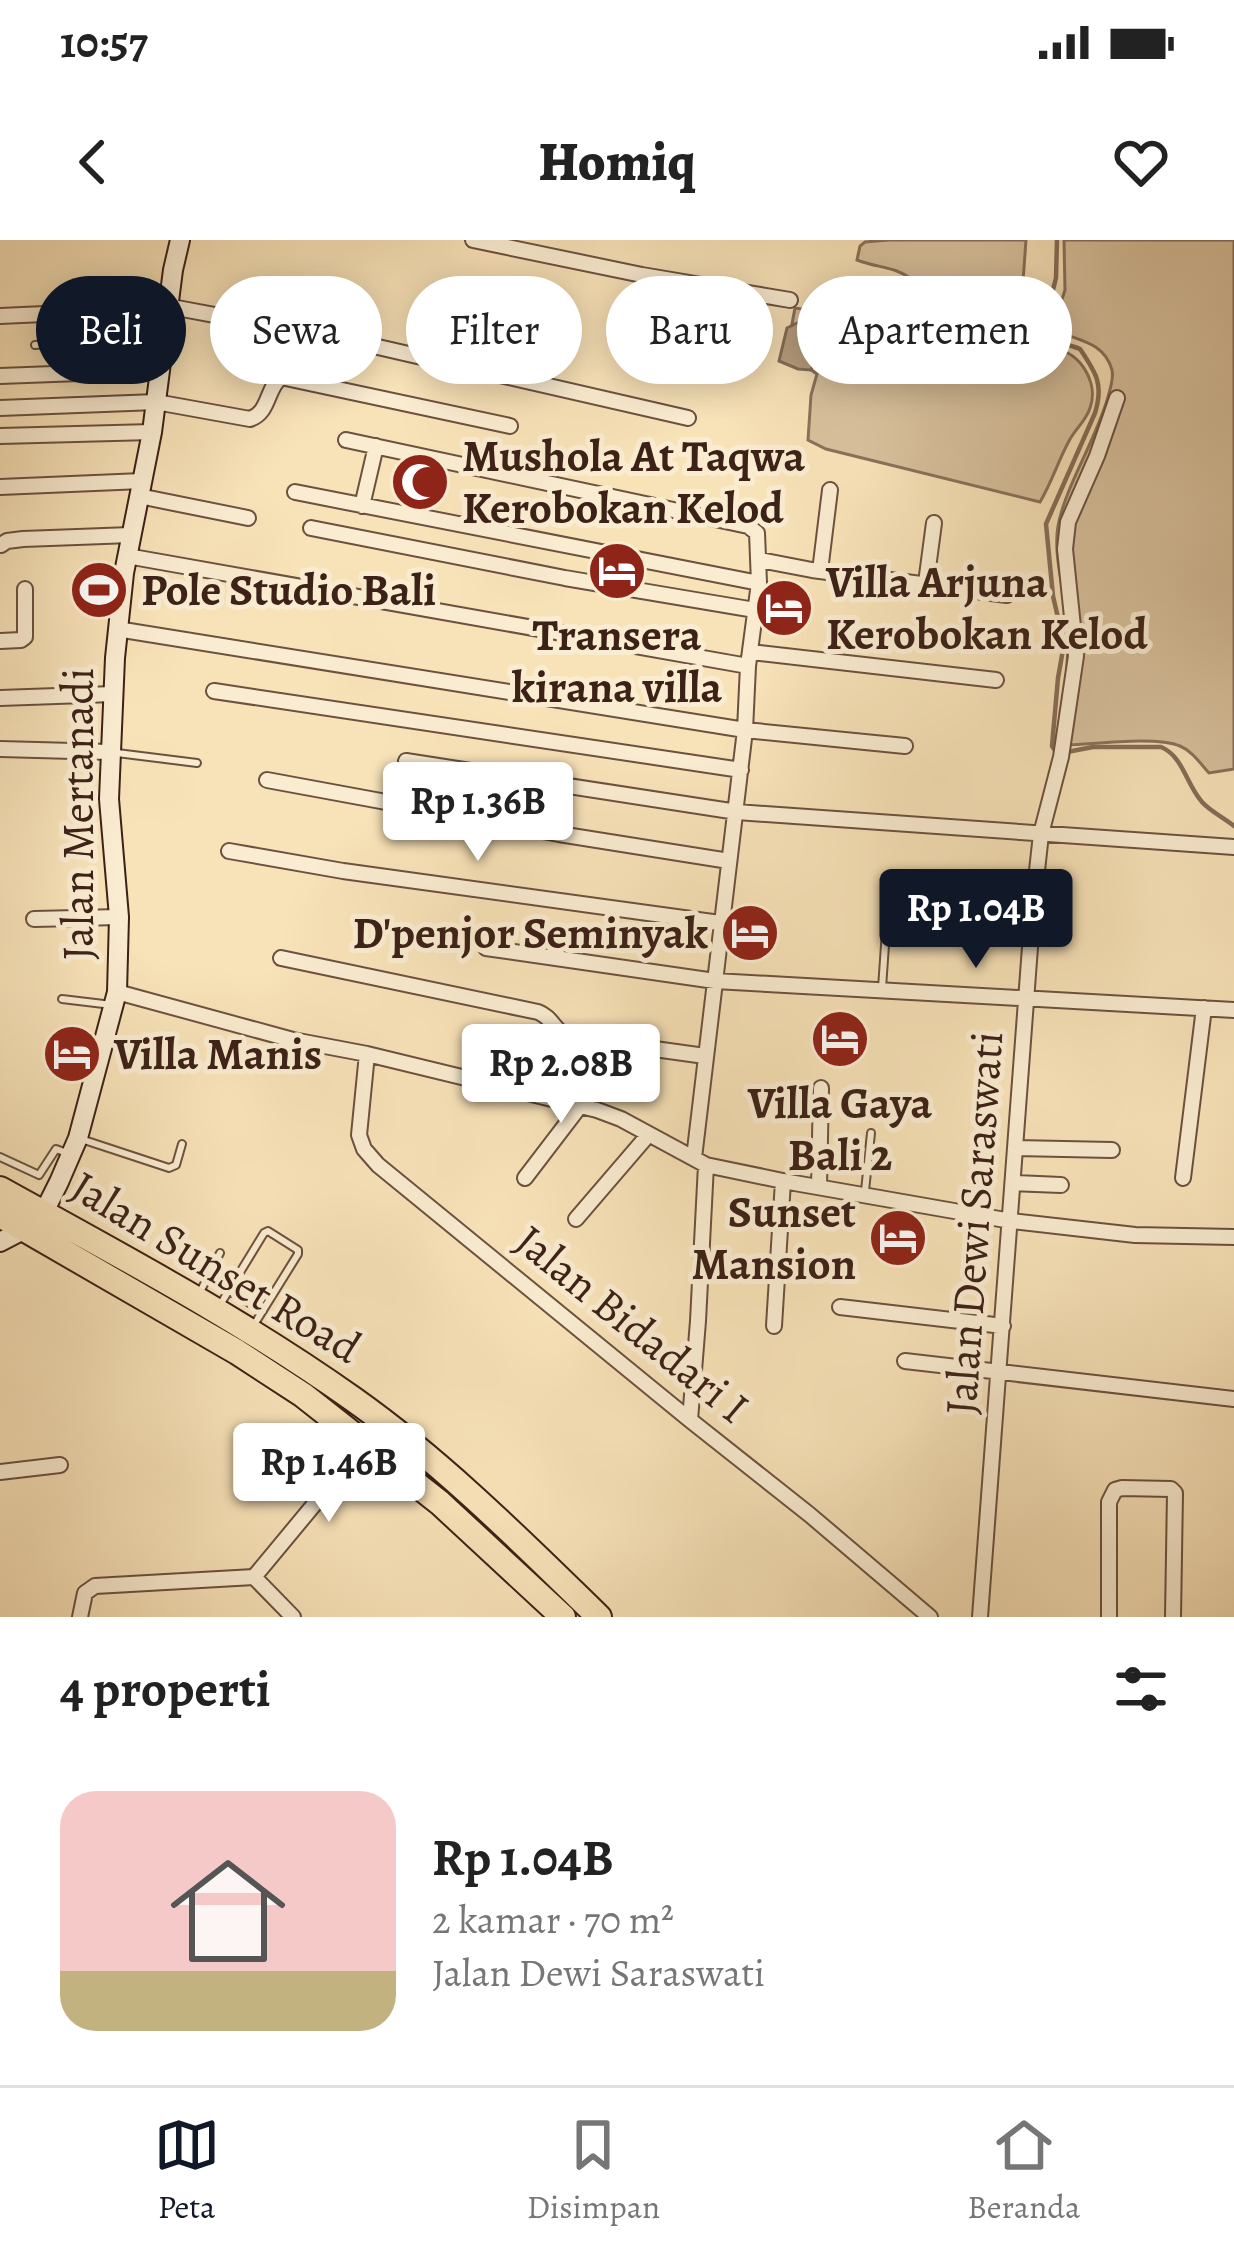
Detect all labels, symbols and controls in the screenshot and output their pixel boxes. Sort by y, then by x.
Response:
text: 10:57 [60,11,148,73]
text: Homiq [539,125,695,199]
icon: back [60,129,126,195]
icon: heart [1108,129,1174,195]
chip: Beli [36,276,186,384]
chip: Sewa [210,276,382,384]
chip: Filter [406,276,582,384]
chip: Baru [606,276,773,384]
chip: Apartemen [797,276,1072,384]
place label: Mushola At Taqwa Kerobokan Kelod [462,425,805,539]
mosque icon: Mushola At Taqwa Kerobokan Kelod [389,451,451,513]
hotel icon: Transera kirana villa [586,540,648,602]
place label: Villa Arjuna Kerobokan Kelod [825,551,1148,665]
sports icon: Pole Studio Bali [68,559,130,621]
place label: Pole Studio Bali [141,559,436,621]
hotel icon: Villa Arjuna Kerobokan Kelod [753,577,815,639]
place label: Transera kirana villa [512,604,723,718]
street label: Jalan Mertanadi [47,668,109,960]
pin: Rp 1.36B [354,762,602,864]
text: Rp 1.36B [410,774,546,827]
pin: Rp 1.04B [852,869,1100,971]
text: Rp 1.04B [906,881,1046,934]
place label: D'penjor Seminyak [353,902,709,964]
hotel icon: D'penjor Seminyak [719,902,781,964]
hotel icon: Villa Gaya Bali 2 [809,1008,871,1070]
hotel icon: Villa Manis [41,1023,103,1085]
place label: Villa Manis [113,1023,322,1085]
pin: Rp 2.08B [437,1024,685,1126]
street label: Jalan Dewi Saraswati [930,1029,1018,1417]
text: Rp 2.08B [489,1036,633,1089]
place label: Villa Gaya Bali 2 [747,1072,932,1186]
street label: Jalan Sunset Road [59,1156,373,1379]
place label: Sunset Mansion [692,1181,856,1295]
hotel icon: Sunset Mansion [867,1207,929,1269]
street label: Jalan Bidadari I [502,1210,762,1438]
pin: Rp 1.46B [205,1423,453,1525]
text: Rp 1.46B [260,1435,398,1488]
text: 4 properti [60,1654,271,1724]
icon: filters [1108,1656,1174,1722]
text: Rp 1.04B [432,1823,614,1893]
icon: home [156,1839,300,1983]
text: 2 kamar · 70 m² [432,1893,674,1946]
text: Jalan Dewi Saraswati [432,1946,765,1999]
tab: Peta [154,2112,220,2229]
tab: Disimpan [527,2112,660,2229]
tab: Beranda [967,2112,1080,2229]

